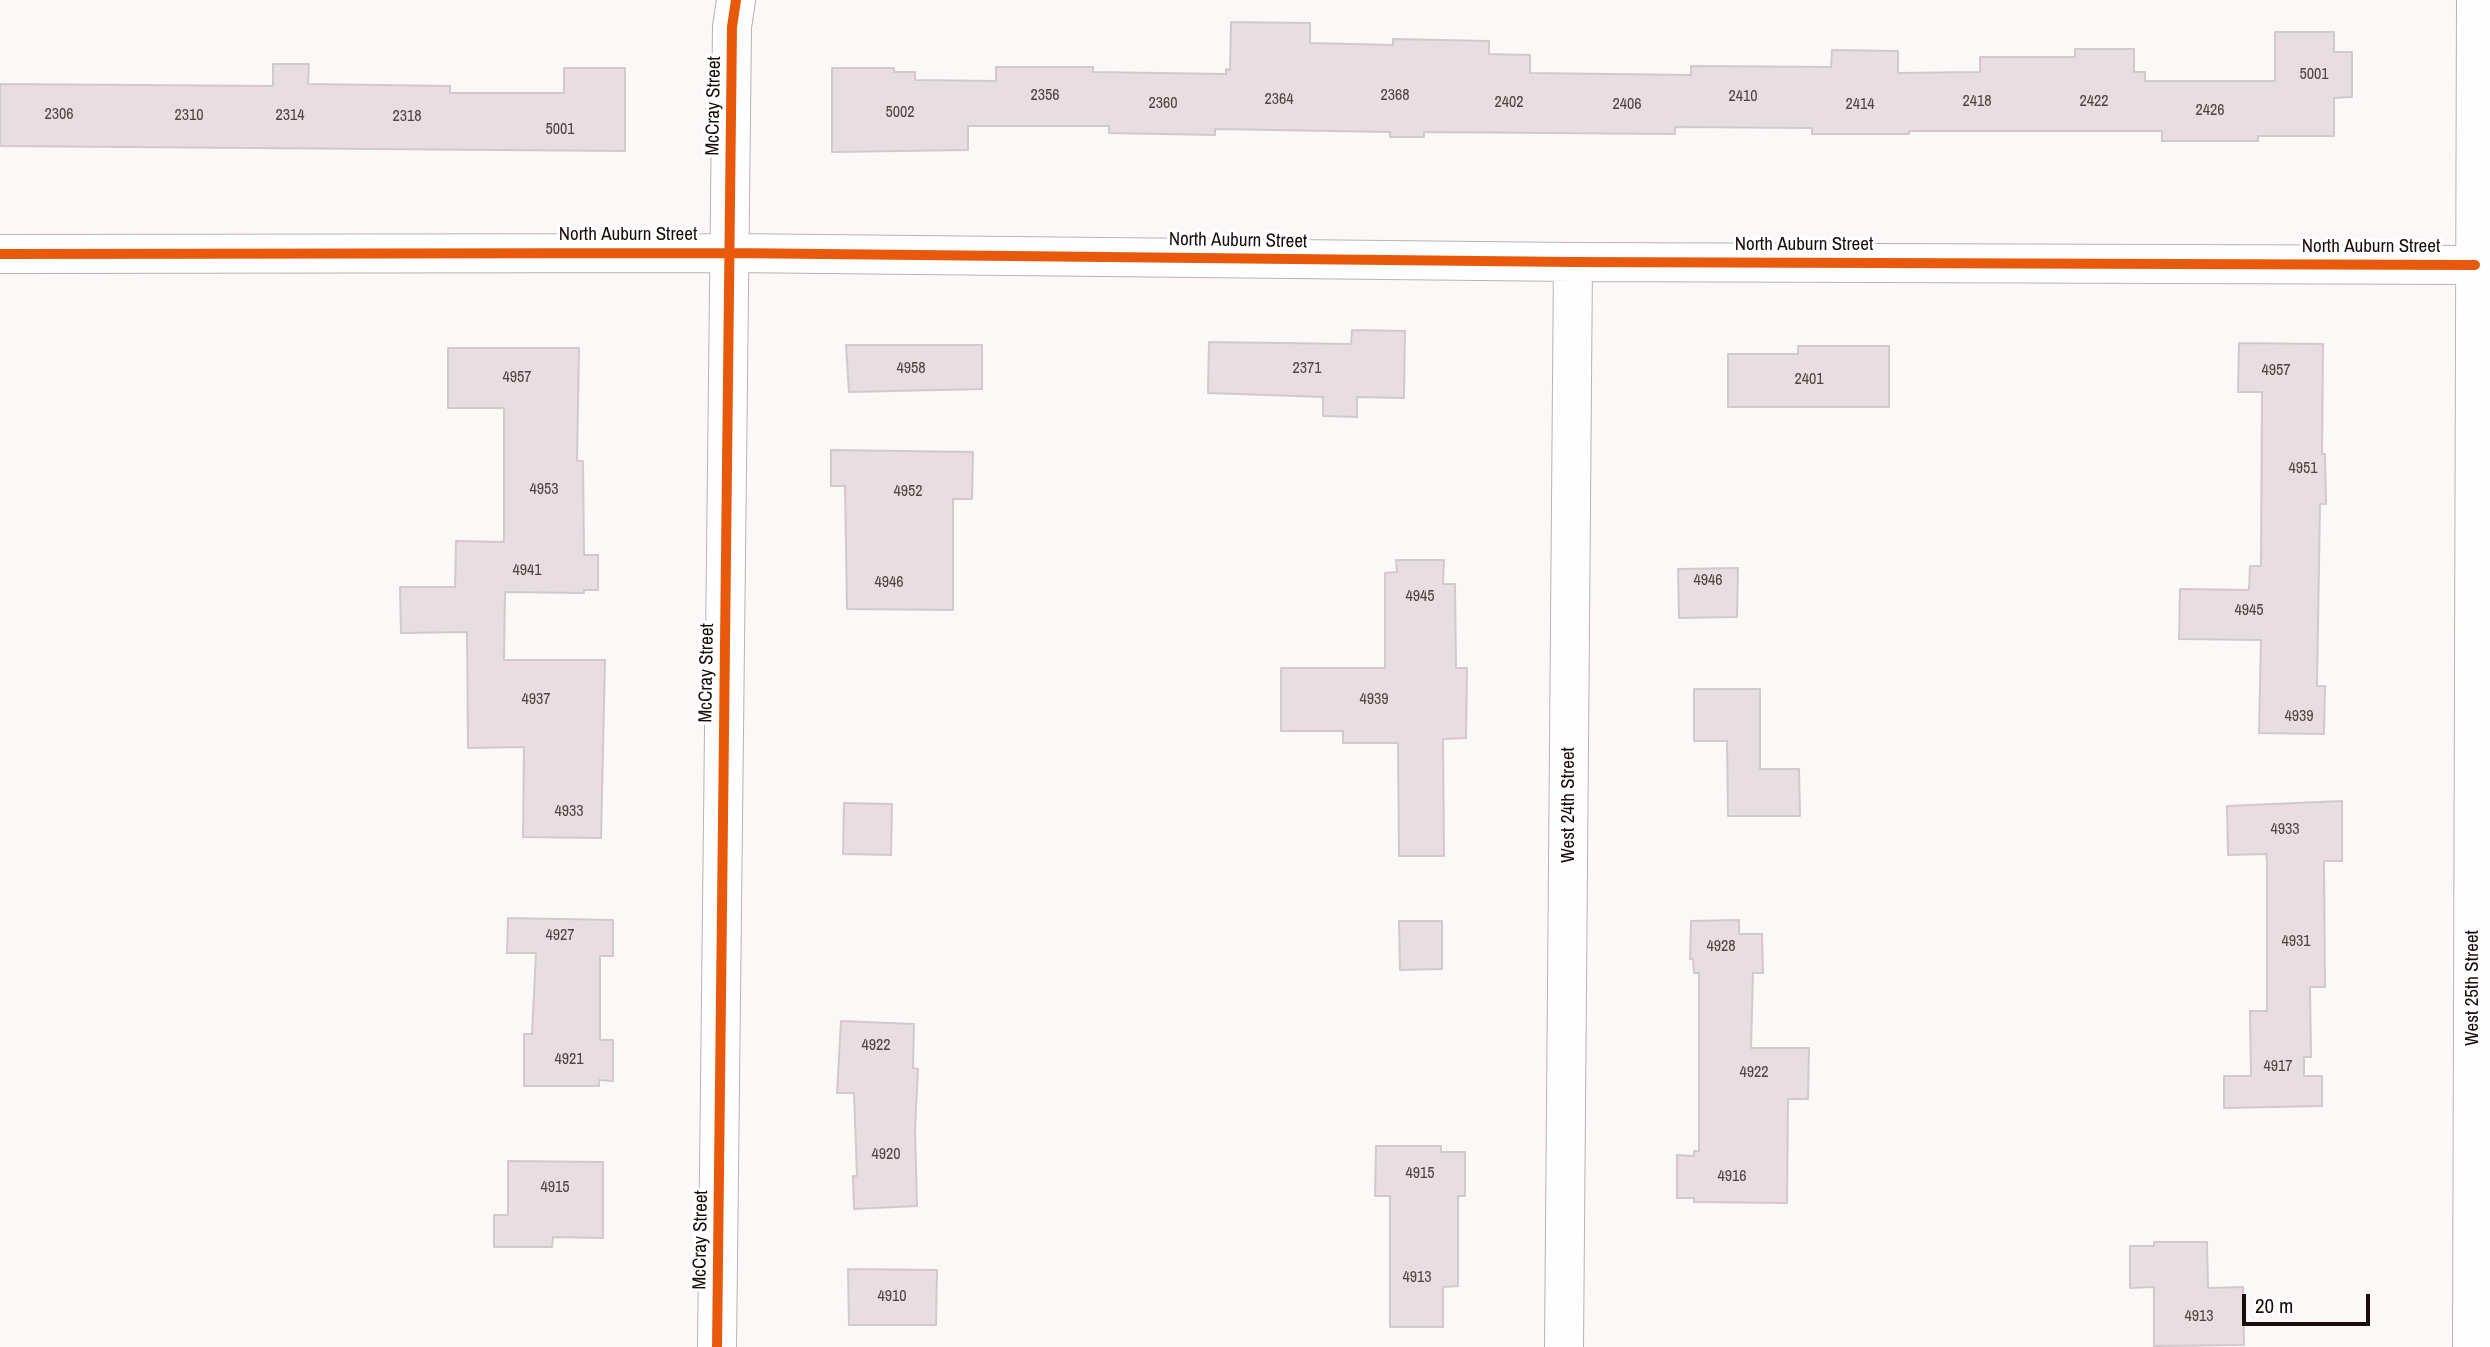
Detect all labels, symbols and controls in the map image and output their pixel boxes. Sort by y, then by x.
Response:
street label: McCray Street [702,56,726,156]
house number: 5001 [2299,65,2329,85]
house number: 2356 [1030,86,1060,106]
house number: 2368 [1380,86,1410,106]
house number: 2410 [1728,87,1758,107]
house number: 2364 [1264,90,1294,110]
house number: 2418 [1962,92,1992,112]
house number: 2422 [2079,92,2109,112]
house number: 2402 [1494,93,1524,113]
house number: 2360 [1148,94,1178,114]
house number: 2406 [1612,95,1642,115]
house number: 2414 [1845,95,1875,115]
house number: 2426 [2195,101,2225,121]
house number: 5002 [885,103,915,123]
house number: 2306 [44,105,74,125]
house number: 2310 [174,106,204,126]
house number: 2314 [275,106,305,126]
house number: 2318 [392,107,422,127]
house number: 5001 [545,120,575,140]
street label: North Auburn Street [559,224,697,246]
street label: North Auburn Street [1169,228,1307,254]
street label: North Auburn Street [1735,234,1873,256]
street label: North Auburn Street [2302,236,2440,258]
house number: 4958 [896,359,926,379]
house number: 2371 [1292,359,1322,379]
house number: 4957 [2261,361,2291,381]
house number: 4957 [502,368,532,388]
house number: 2401 [1794,370,1824,390]
house number: 4951 [2288,459,2318,479]
house number: 4953 [529,480,559,500]
house number: 4952 [893,482,923,502]
house number: 4941 [512,561,542,581]
house number: 4946 [1693,571,1723,591]
house number: 4946 [874,573,904,593]
house number: 4945 [1405,587,1435,607]
house number: 4945 [2234,601,2264,621]
street label: McCray Street [695,623,719,723]
house number: 4937 [521,690,551,710]
house number: 4939 [1359,690,1389,710]
house number: 4939 [2284,707,2314,727]
street label: West 24th Street [1558,747,1580,863]
house number: 4933 [554,802,584,822]
house number: 4933 [2270,820,2300,840]
house number: 4927 [545,926,575,946]
street label: West 25th Street [2462,930,2484,1046]
house number: 4931 [2281,932,2311,952]
house number: 4928 [1706,937,1736,957]
house number: 4922 [861,1036,891,1056]
house number: 4921 [554,1050,584,1070]
house number: 4917 [2263,1057,2293,1077]
house number: 4922 [1739,1063,1769,1083]
house number: 4920 [871,1145,901,1165]
house number: 4915 [1405,1164,1435,1184]
house number: 4916 [1717,1167,1747,1187]
house number: 4915 [540,1178,570,1198]
street label: McCray Street [689,1190,713,1290]
house number: 4913 [1402,1268,1432,1288]
scale bar [2245,1280,2373,1324]
house number: 4910 [877,1287,907,1307]
text: 20 m [2255,1291,2293,1320]
house number: 4913 [2184,1307,2214,1327]

